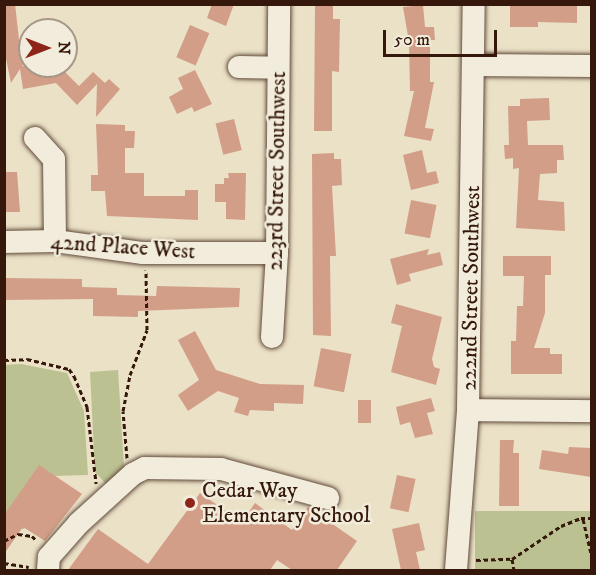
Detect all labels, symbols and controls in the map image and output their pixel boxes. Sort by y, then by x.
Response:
north arrow [18,18,78,78]
scale bar [386,18,500,56]
text: 50 m [394,29,430,51]
text: N [54,41,74,55]
street label: 223rd Street Southwest [262,71,292,271]
street label: 222nd Street Southwest [456,185,486,391]
street label: 42nd Place West [50,229,196,265]
place label: Cedar Way Elementary School [202,477,370,528]
marker: Cedar Way Elementary School [183,496,197,510]

